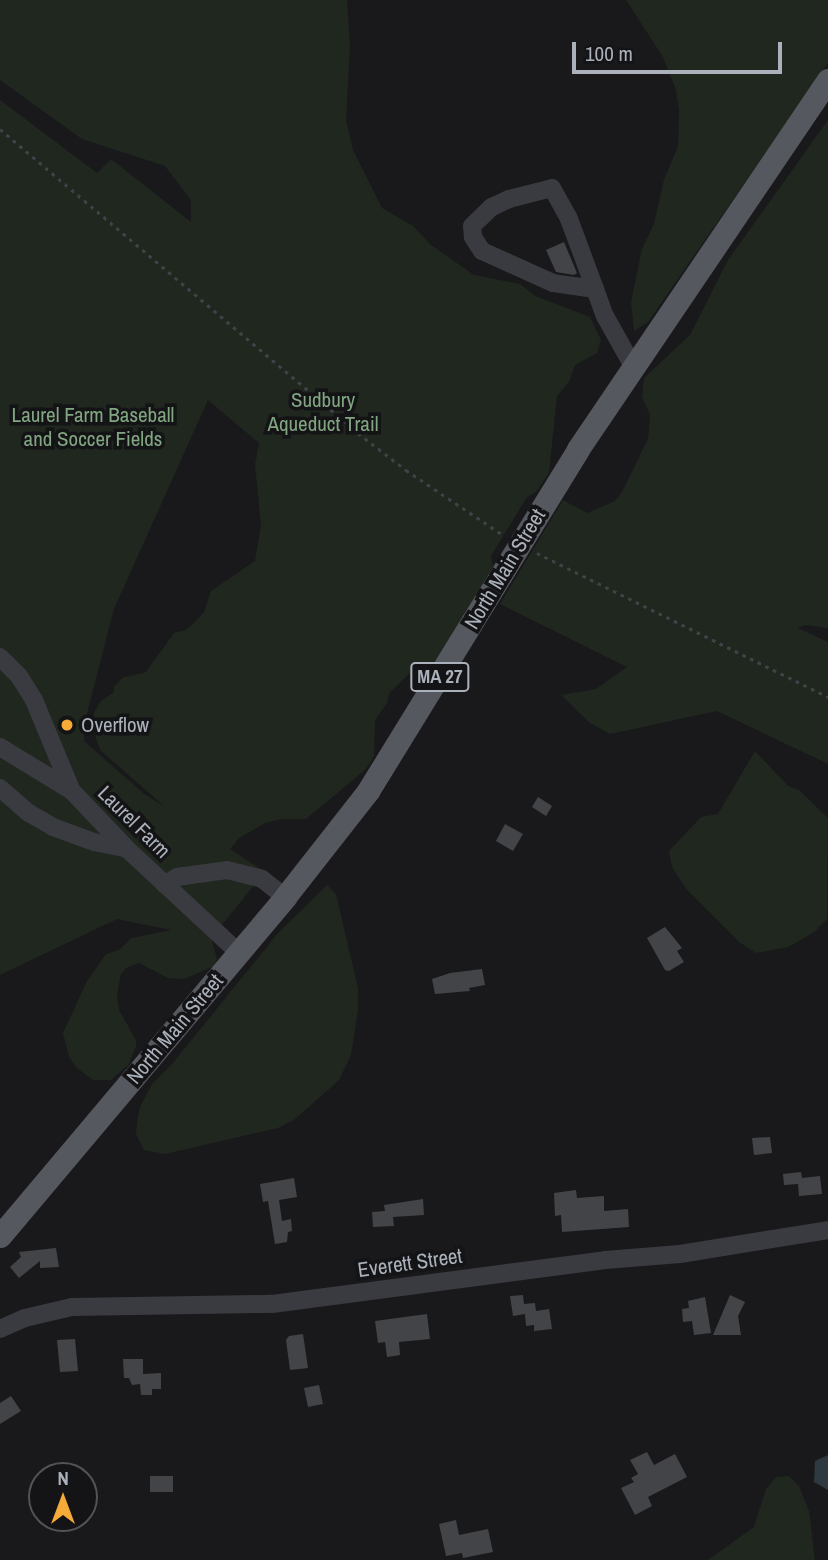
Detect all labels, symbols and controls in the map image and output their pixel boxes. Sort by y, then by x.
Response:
scale bar [576,28,786,72]
text: 100 m [585,39,633,68]
park label: Sudbury Aqueduct Trail [267,387,379,437]
park label: Laurel Farm Baseball and Soccer Fields [12,402,174,452]
street label: North Main Street [459,504,551,634]
road number: MA 27 [408,662,472,692]
place label: Overflow [81,712,149,738]
marker: Overflow [59,717,75,733]
street label: Laurel Farm [93,781,175,863]
street label: North Main Street [122,969,228,1089]
street label: Everett Street [356,1243,464,1283]
north arrow [28,1462,98,1532]
text: N [57,1465,69,1491]

